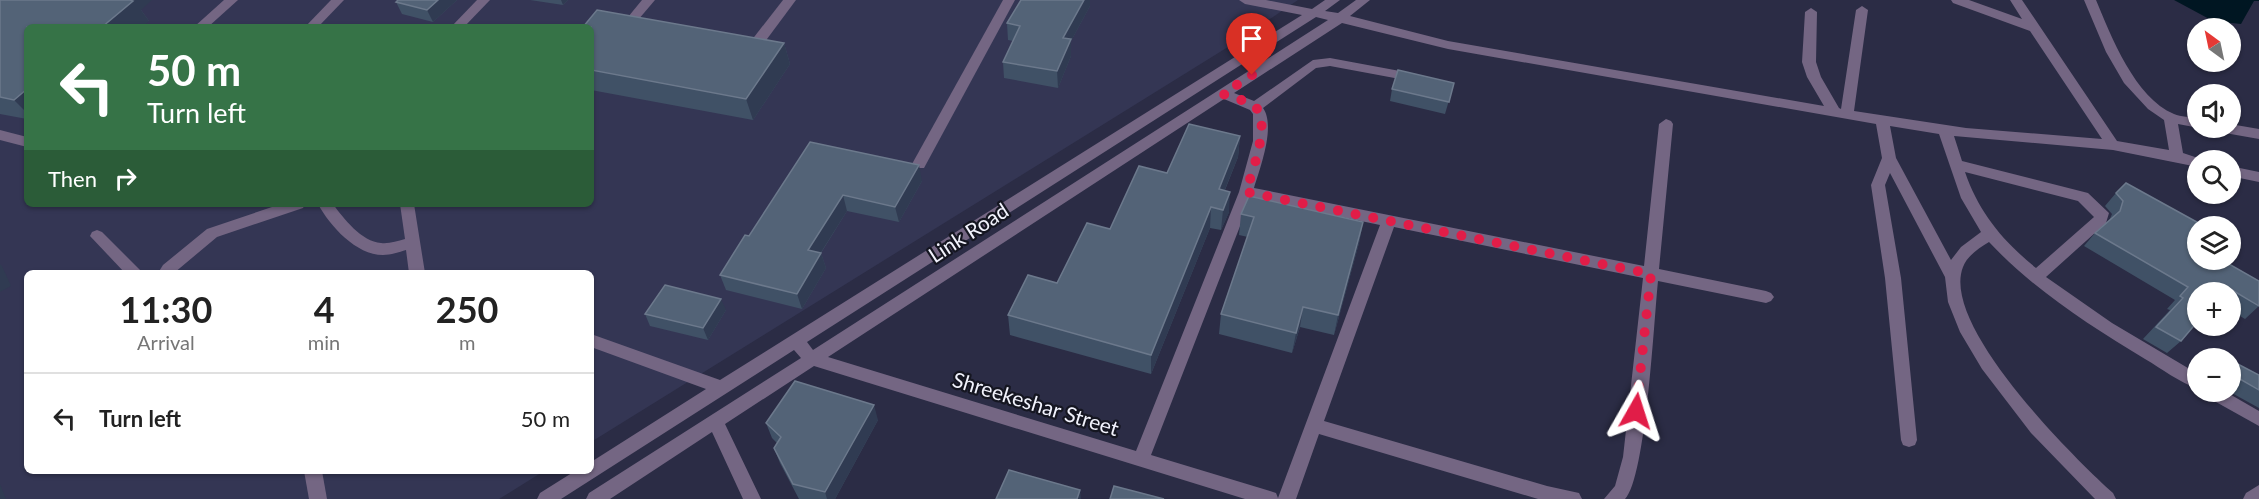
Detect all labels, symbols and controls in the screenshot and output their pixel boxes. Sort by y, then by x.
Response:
pin [1226,13,1277,75]
north arrow [2187,18,2241,72]
map controls [2187,18,2241,402]
icon: arrive [1235,22,1268,55]
text: 50 m [147,45,241,95]
icon: left [48,48,126,126]
button: sound [2187,84,2241,138]
text: Turn left [147,96,246,129]
button: search [2187,150,2241,204]
icon: right [109,162,142,195]
text: Then [48,165,97,192]
street label: Link Road [923,197,1013,267]
button: layers [2187,216,2241,270]
button: + [2187,282,2241,336]
text: 11:30 [120,287,212,331]
text: 4 [314,287,335,331]
text: 250 [436,287,498,331]
text: Arrival [137,330,195,354]
text: min [308,330,340,354]
text: m [459,330,475,354]
button: − [2187,348,2241,402]
street label: Shreekeshar Street [950,366,1123,440]
position arrow [1604,379,1668,443]
icon: left [48,402,81,435]
text: Turn left [99,405,181,432]
text: 50 m [521,405,570,432]

